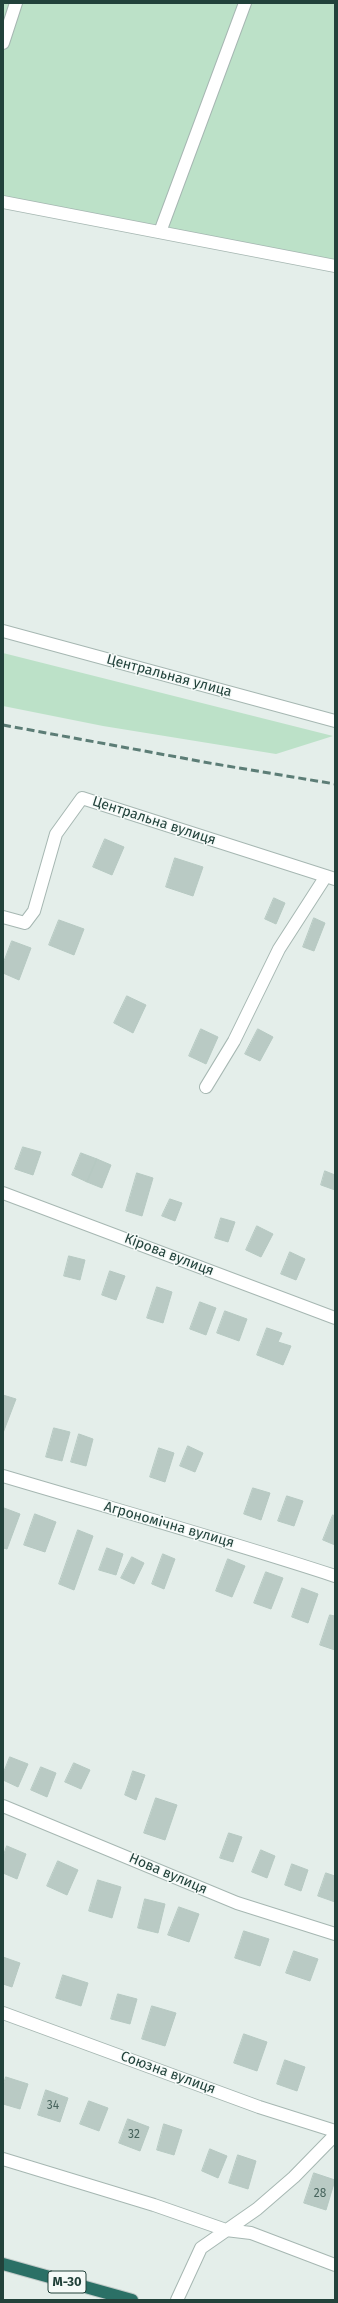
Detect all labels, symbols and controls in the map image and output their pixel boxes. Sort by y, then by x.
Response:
street label: Центральная улица [105,651,233,701]
street label: Центральна вулиця [90,793,218,849]
street label: Кірова вулиця [122,1230,216,1280]
street label: Агрономічна вулиця [102,1498,236,1552]
street label: Нова вулиця [126,1850,210,1898]
street label: Союзна вулиця [118,2048,218,2098]
house number: 34 [47,2099,59,2113]
house number: 32 [128,2128,140,2142]
house number: 28 [314,2187,326,2201]
road number: М-30 [48,2271,86,2293]

